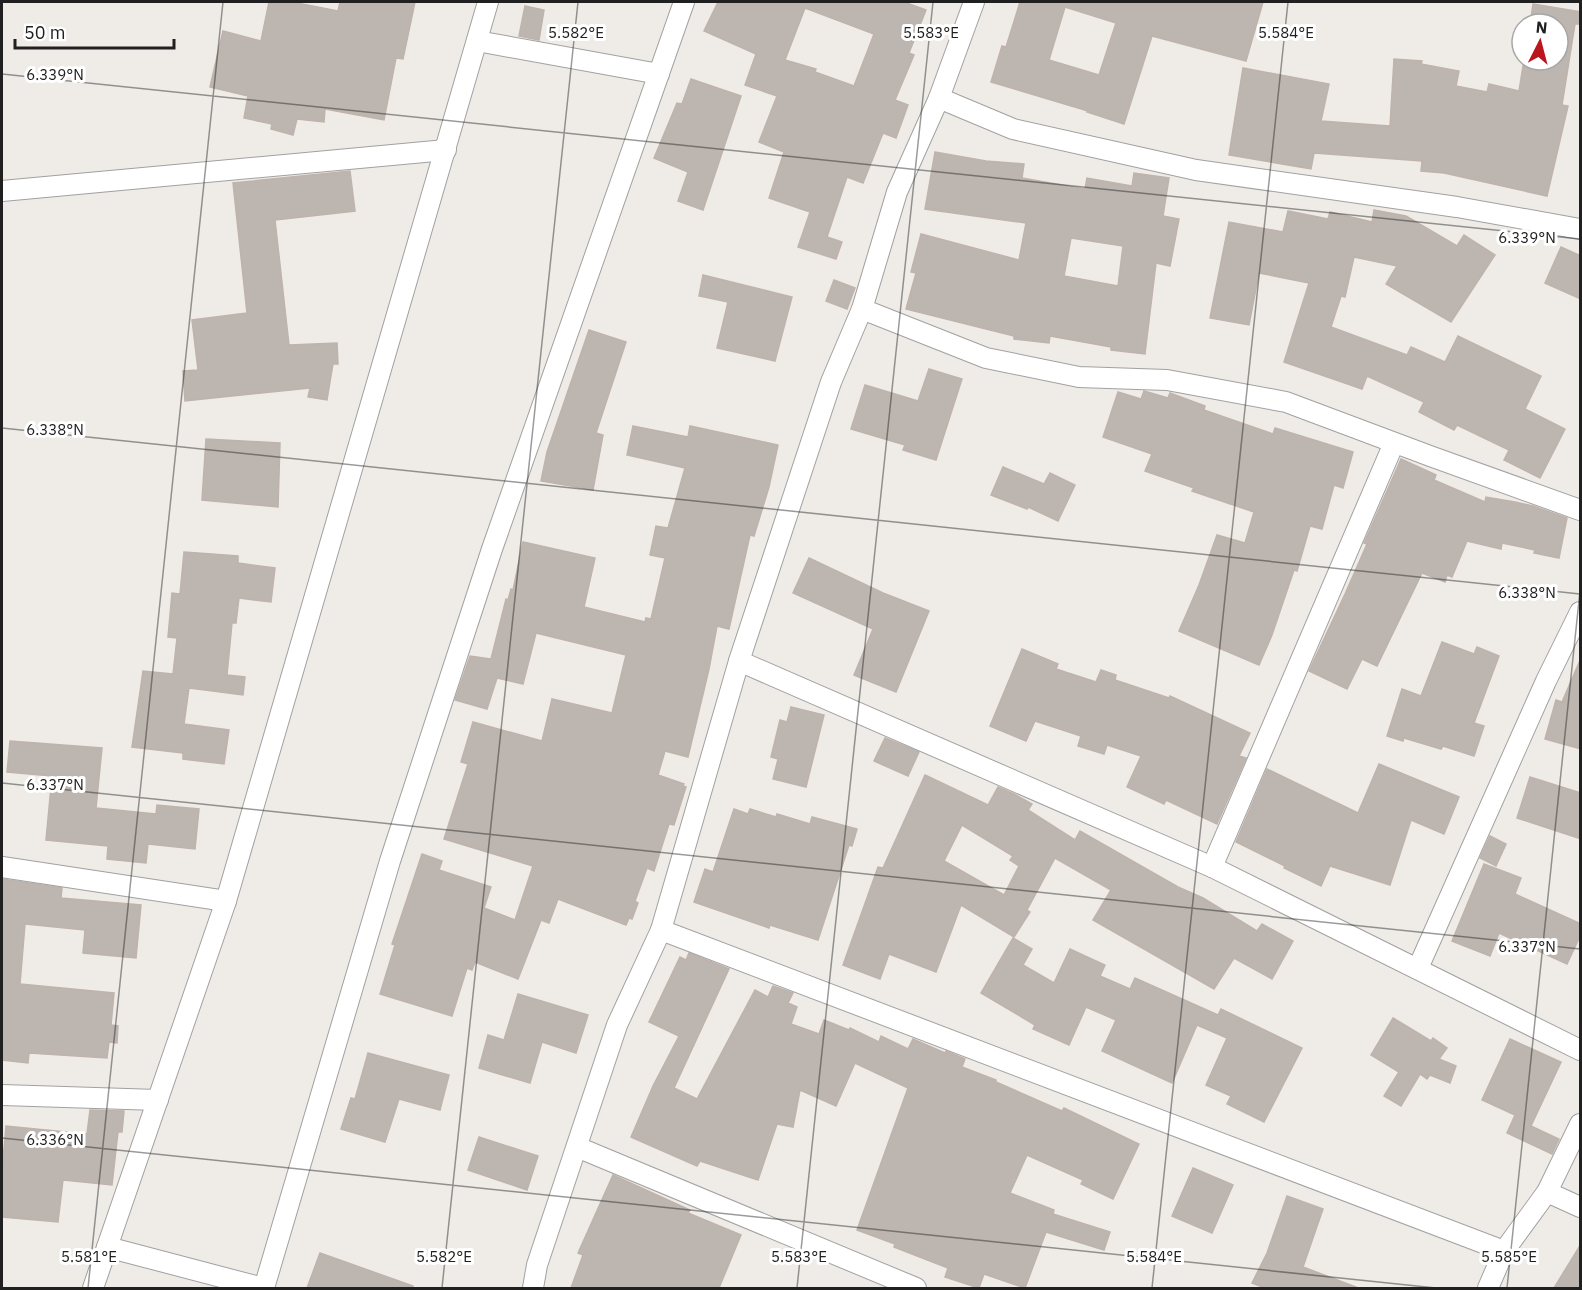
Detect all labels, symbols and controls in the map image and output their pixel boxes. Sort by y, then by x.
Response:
scale bar [15,12,174,50]
north arrow [1510,12,1570,72]
text: N [1535,17,1548,38]
text: 50 m [24,21,66,44]
text: 5.582°E [548,23,604,42]
text: 5.583°E [903,23,959,42]
text: 5.584°E [1258,23,1314,42]
text: 6.339°N [26,65,84,84]
text: 6.339°N [1498,228,1556,247]
text: 6.338°N [26,420,84,439]
text: 6.338°N [1498,583,1556,602]
text: 6.337°N [26,775,84,794]
text: 6.337°N [1498,937,1556,956]
text: 6.336°N [26,1130,84,1149]
text: 5.581°E [61,1247,117,1266]
text: 5.582°E [416,1247,472,1266]
text: 5.583°E [771,1247,827,1266]
text: 5.584°E [1126,1247,1182,1266]
text: 5.585°E [1481,1247,1537,1266]

